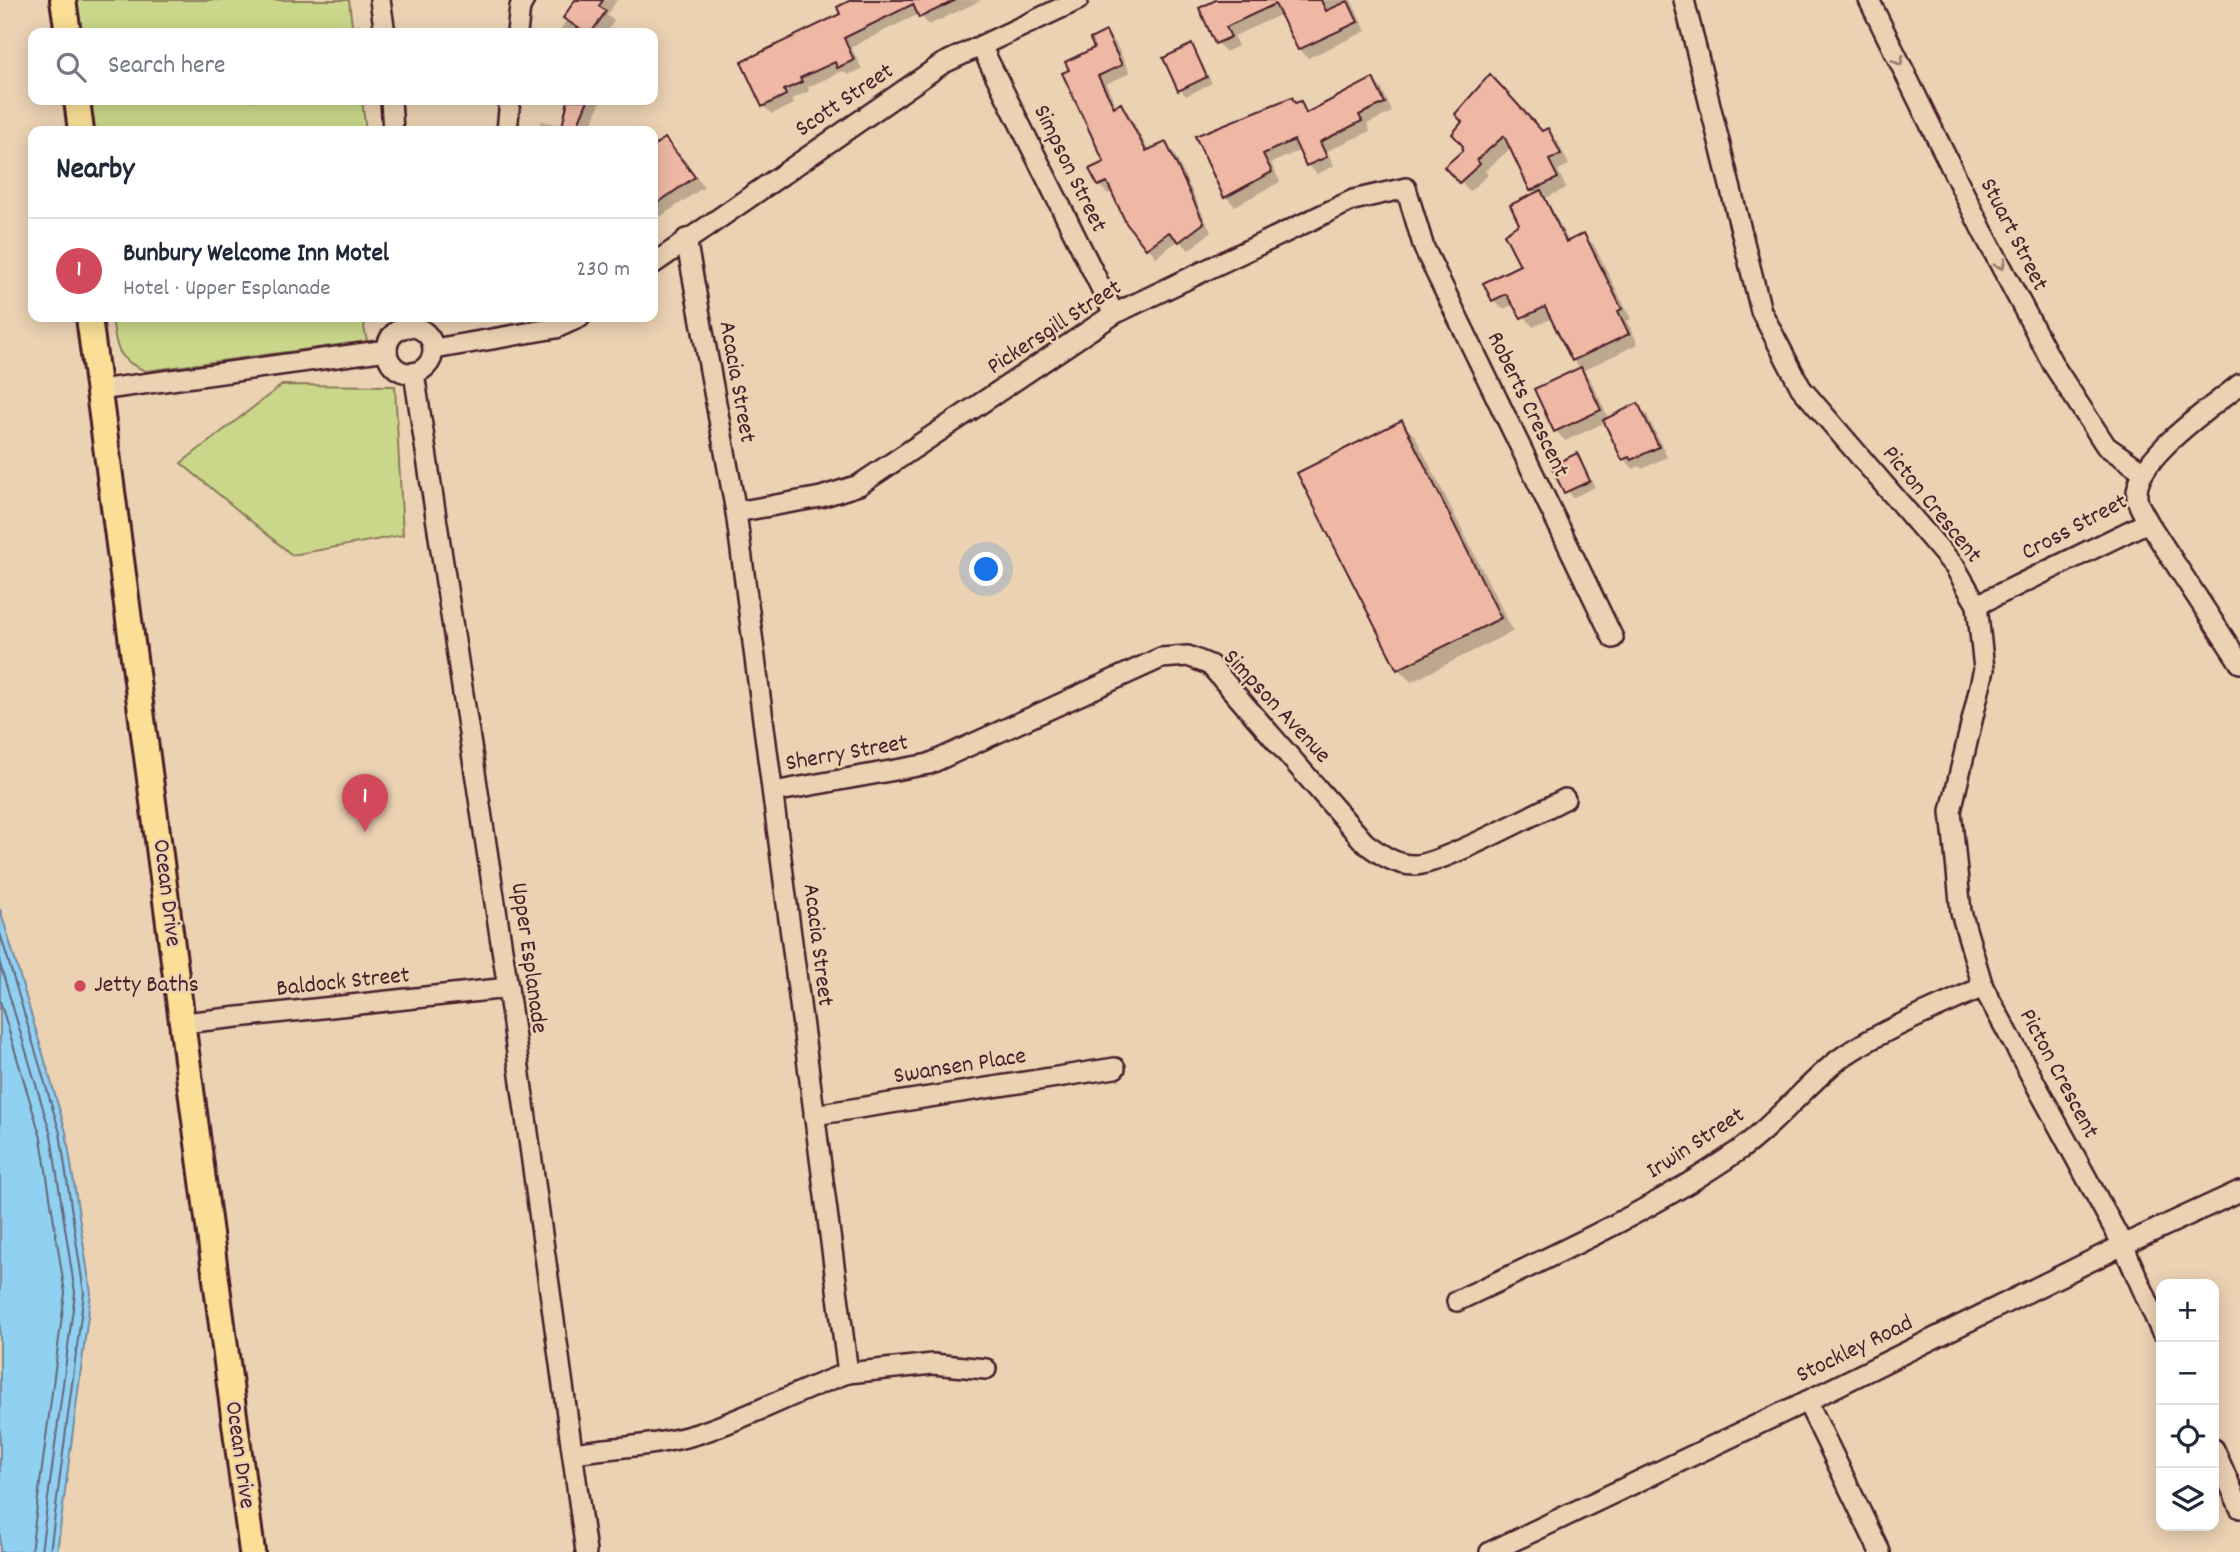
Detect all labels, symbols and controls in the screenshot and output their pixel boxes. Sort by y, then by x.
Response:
search box [28,28,658,105]
icon: search [52,48,90,86]
text: Search here [108,48,226,85]
one-way arrow [1890,54,1904,66]
street label: Scott Street [789,55,901,147]
street label: Simpson Street [1023,99,1115,239]
text: Nearby [56,150,134,193]
street label: Stuart Street [1970,173,2056,297]
text: Bunbury Welcome Inn Motel [123,236,389,273]
text: 1 [76,254,82,287]
text: 230 m [576,254,630,287]
one-way arrow [1992,258,2006,270]
street label: Pickersgill Street [981,272,1129,384]
text: Hotel · Upper Esplanade [123,273,330,306]
street label: Acacia Street [709,318,763,446]
street label: Roberts Crescent [1477,326,1577,484]
street label: Picton Crescent [1873,439,1989,571]
street label: Cross Street [2016,486,2134,570]
your location [969,552,1003,586]
street label: Simpson Avenue [1214,642,1338,772]
street label: Sherry Street [783,727,911,781]
pin: 1 [342,774,388,832]
street label: Ocean Drive [143,837,189,949]
street label: Upper Esplanade [501,880,555,1036]
street label: Acacia Street [793,882,841,1008]
street label: Baldock Street [275,959,411,1007]
place label: Jetty Baths [94,969,199,1003]
marker: Jetty Baths [72,978,88,994]
street label: Picton Crescent [2010,1003,2107,1145]
street label: Swansen Place [891,1040,1029,1094]
street label: Irwin Street [1640,1099,1752,1189]
map controls [2156,1279,2219,1531]
button: + [2156,1279,2219,1342]
street label: Stockley Road [1791,1307,1919,1393]
button: − [2156,1342,2219,1405]
street label: Ocean Drive [215,1399,263,1511]
button: locate [2156,1405,2219,1468]
button: layers [2156,1468,2219,1531]

